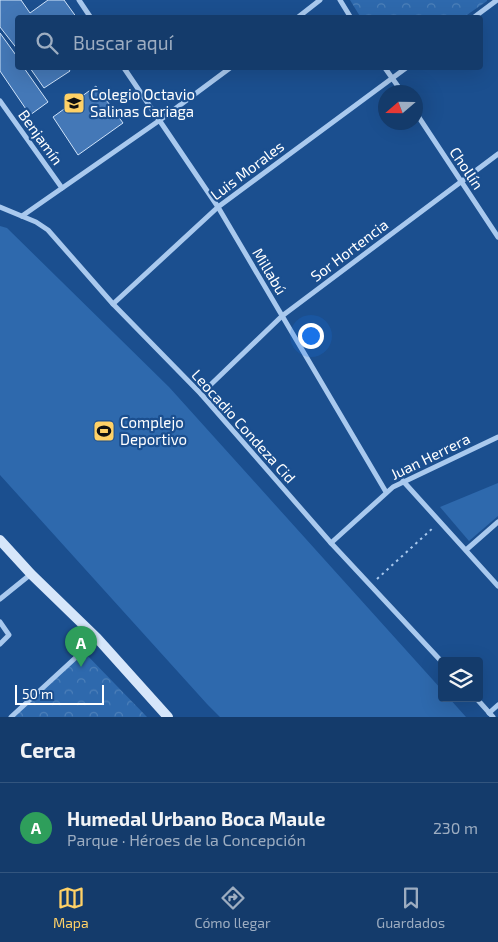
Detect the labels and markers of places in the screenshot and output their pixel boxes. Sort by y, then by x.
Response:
place label: Colegio Octavio Salinas Cariaga [90,85,195,120]
school or university icon: Colegio Octavio Salinas Cariaga [62,91,86,115]
place label: Complejo Deportivo [120,413,187,448]
sports icon: Complejo Deportivo [92,419,116,443]
pin: A [65,626,97,667]

